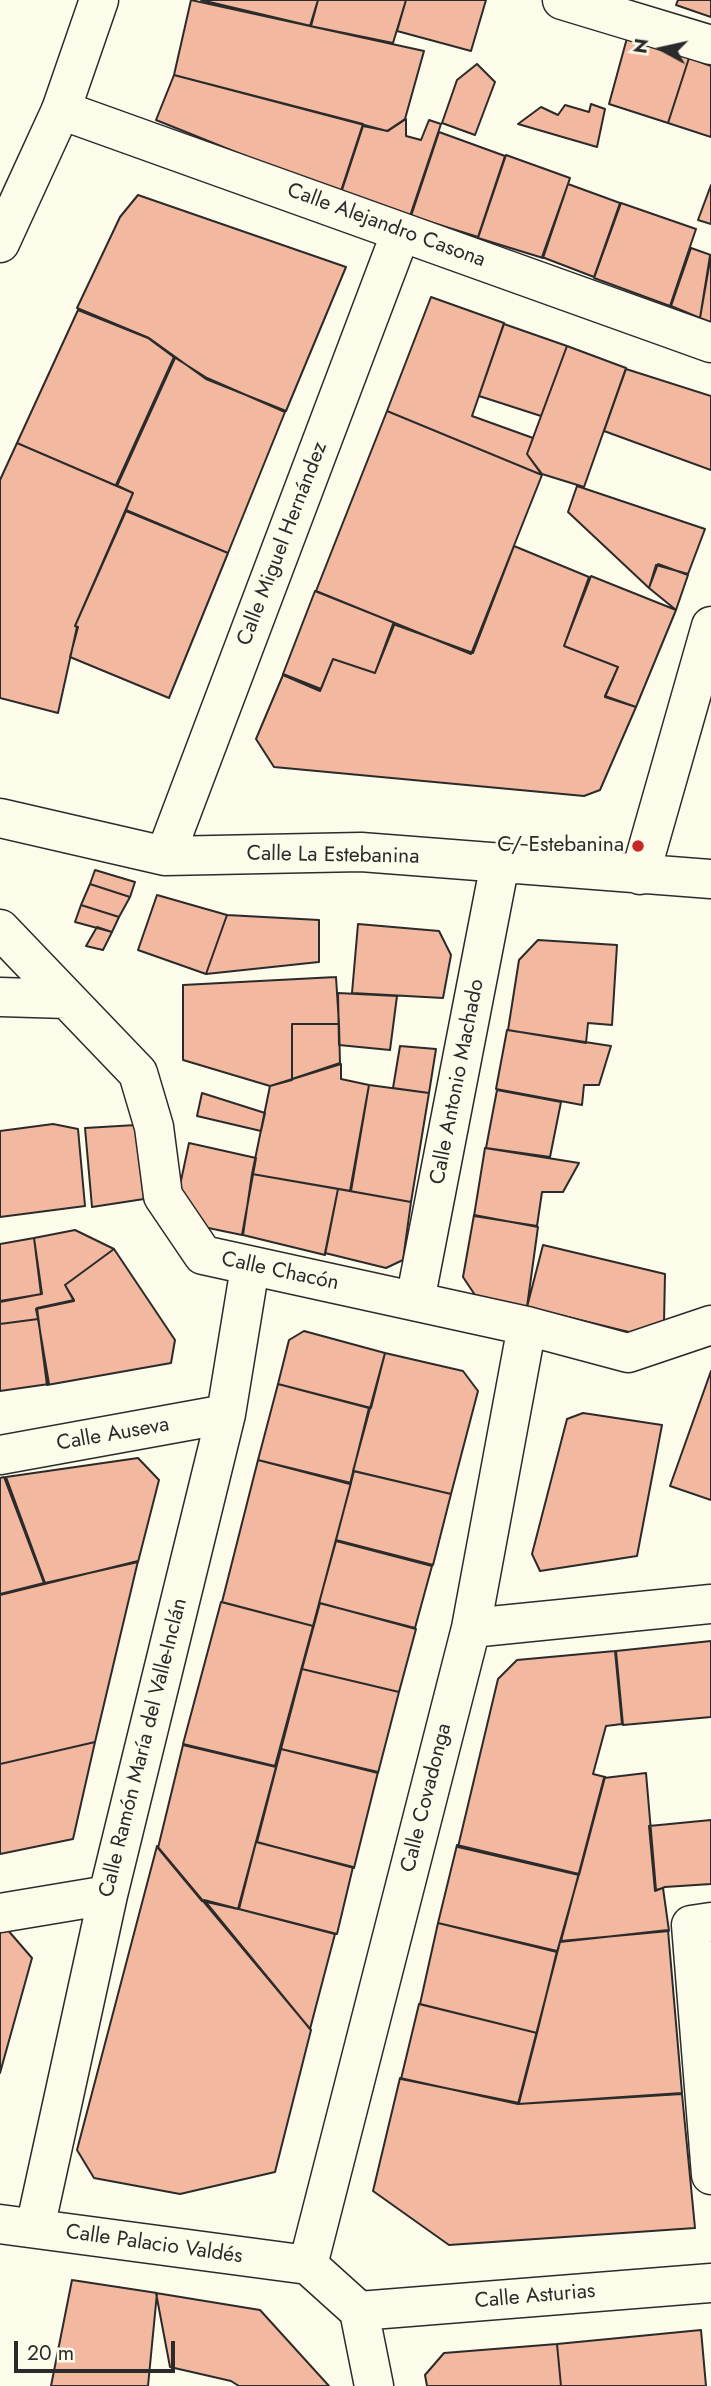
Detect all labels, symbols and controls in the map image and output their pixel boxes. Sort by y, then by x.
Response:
north arrow [627,14,697,84]
text: N [626,37,655,55]
street label: Calle Alejandro Casona [283,178,489,274]
street label: Calle Miguel Hernández [233,439,333,649]
place label: C/ Estebanina [497,833,624,859]
marker: C/ Estebanina [630,838,646,854]
street label: Calle La Estebanina [246,842,420,870]
street label: Calle Antonio Machado [426,977,490,1187]
street label: Calle Chacón [219,1247,341,1297]
street label: Calle Auseva [55,1413,171,1457]
street label: Calle Ramón María del Valle-Inclán [95,1596,193,1900]
street label: Calle Covadonga [396,1721,458,1875]
street label: Calle Palacio Valdés [64,2220,244,2270]
street label: Calle Asturias [474,2279,596,2315]
scale bar [18,2326,178,2370]
text: 20 m [27,2338,74,2368]

